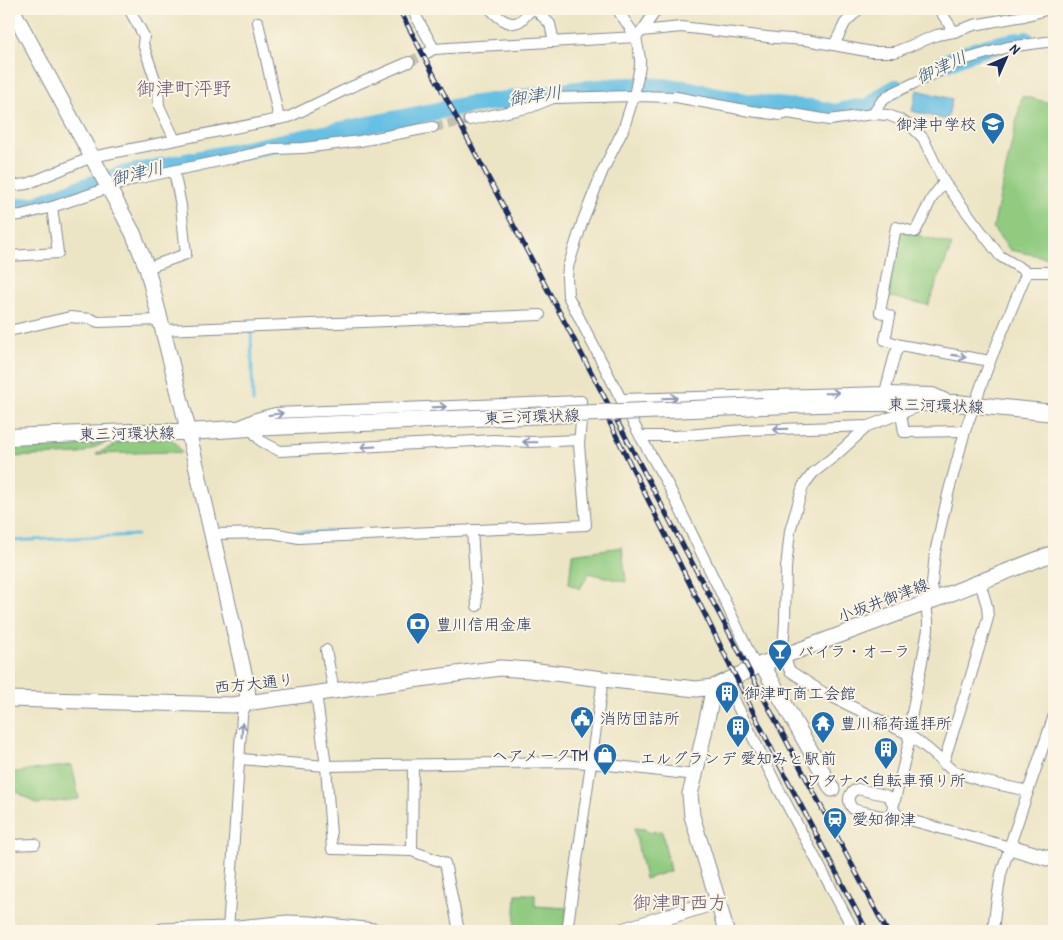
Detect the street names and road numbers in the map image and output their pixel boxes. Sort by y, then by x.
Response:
street label: 東三河環状線 [888,392,984,418]
street label: 東三河環状線 [484,403,580,429]
street label: 東三河環状線 [79,421,175,445]
street label: 小坂井御津線 [834,573,932,627]
street label: 西方大通り [213,668,295,698]

